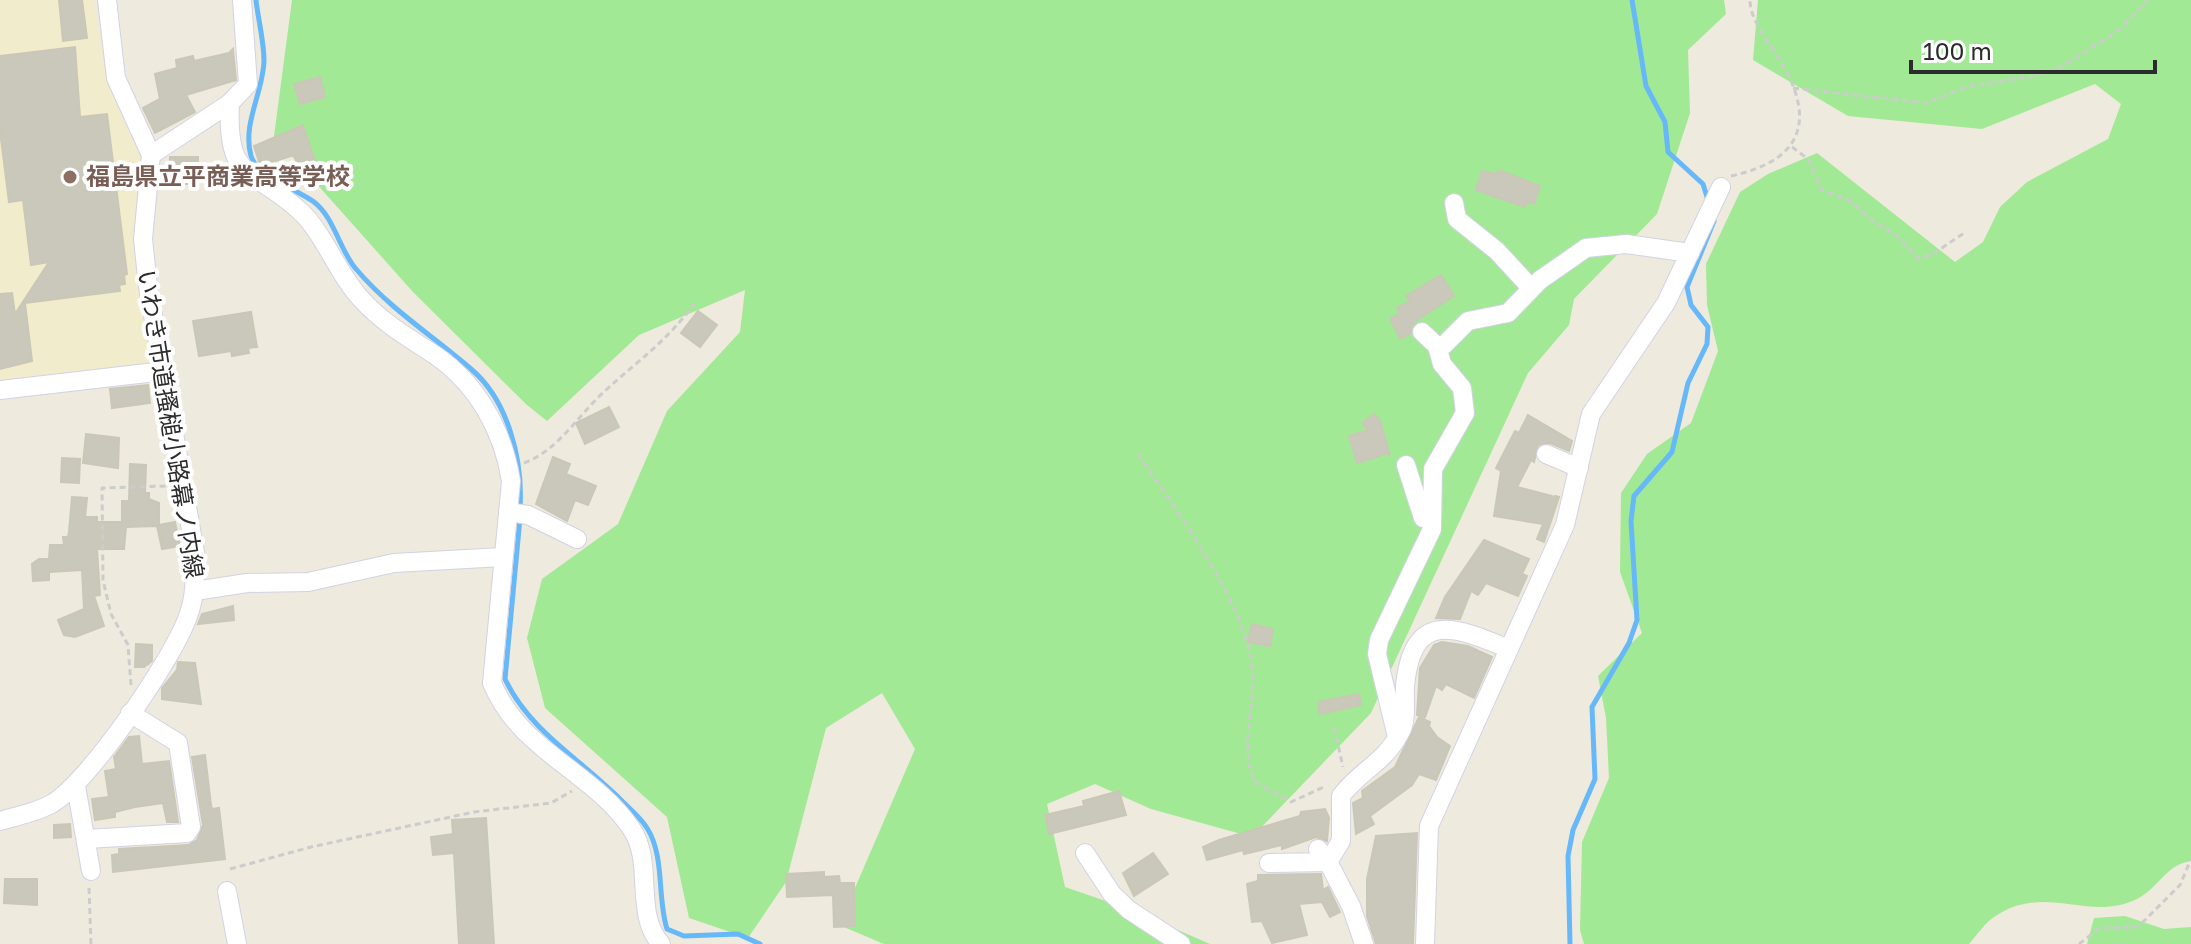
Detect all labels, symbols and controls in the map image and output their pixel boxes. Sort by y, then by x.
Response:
scale bar [1911,24,2155,74]
text: 100 m [1923,36,1992,65]
place label: 福島県立平商業高等学校 [86,161,350,190]
marker: 福島県立平商業高等学校 [61,168,79,186]
street label: いわき市道搔槌小路幕ノ内線 [133,267,210,580]

